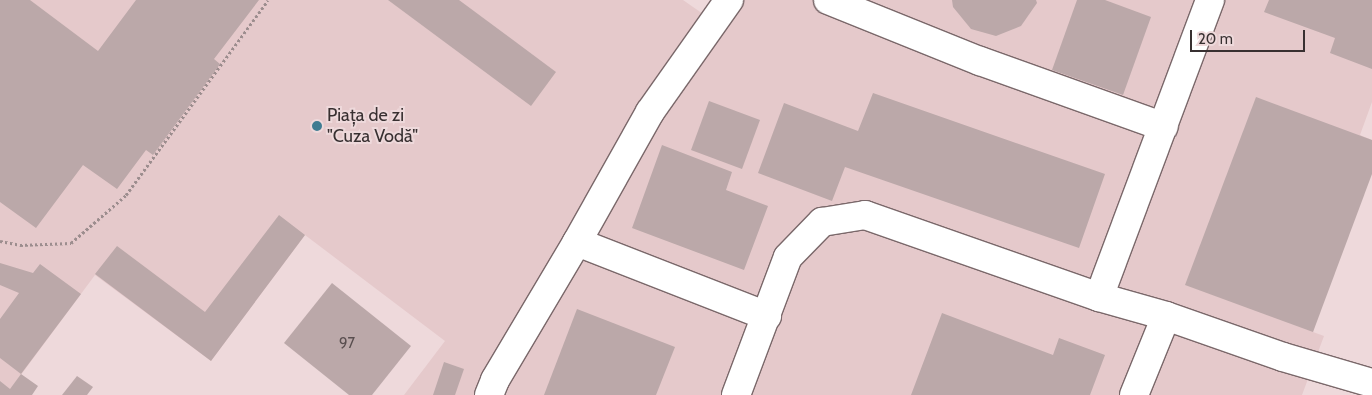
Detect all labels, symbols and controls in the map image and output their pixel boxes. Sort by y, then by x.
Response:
scale bar [1192,20,1307,52]
text: 20 m [1198,30,1233,48]
place label: Piața de zi "Cuza Vodă" [327,105,418,148]
marker: Piața de zi "Cuza Vodă" [311,120,323,132]
house number: 97 [339,335,355,353]

